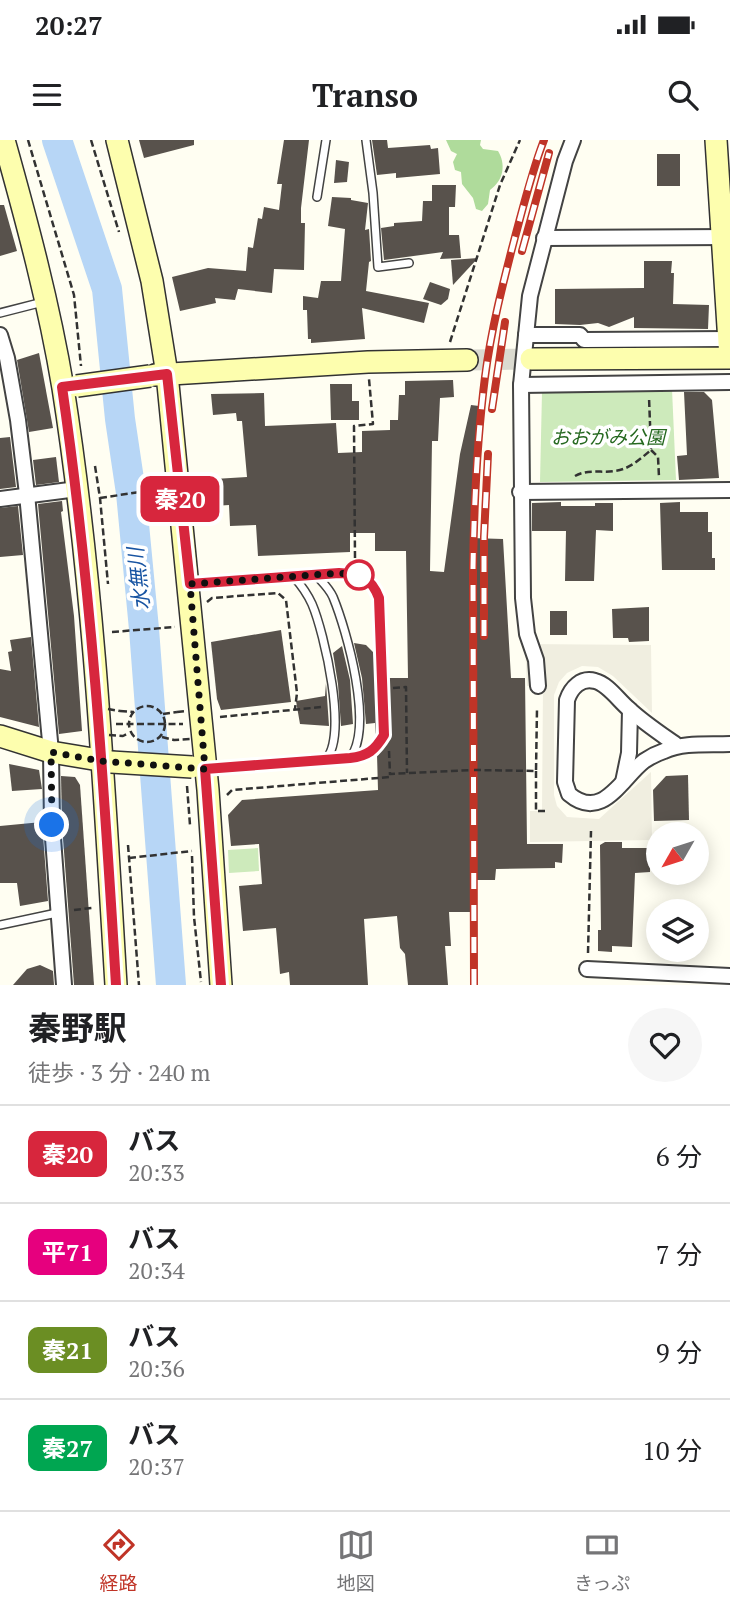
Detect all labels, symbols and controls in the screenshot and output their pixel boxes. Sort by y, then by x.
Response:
text: 20:27 [35,8,103,42]
text: Transo [312,74,418,116]
icon: menu [28,76,66,114]
icon: search [664,76,702,114]
park label: おおがみ公園 [551,424,668,449]
line badge: 秦20 [140,476,220,522]
text: 秦20 [154,483,206,515]
water label: 水無川 [121,544,155,612]
unlabelled marker [344,560,374,590]
your location [34,807,69,842]
north arrow [646,822,709,886]
map controls [646,822,709,962]
button: layers [646,899,709,962]
text: 秦野駅 [28,1006,127,1049]
button: heart [628,1008,702,1082]
text: 徒歩 · 3 分 · 240 m [28,1057,210,1088]
text: バス [128,1123,180,1157]
text: 秦20 [42,1138,93,1170]
text: 6 分 [656,1139,702,1173]
text: 20:33 [128,1157,185,1188]
text: バス [128,1221,180,1255]
text: 平71 [42,1236,93,1268]
text: 7 分 [656,1237,702,1271]
text: 20:34 [128,1255,185,1286]
text: バス [128,1319,180,1353]
text: 秦21 [42,1334,93,1366]
text: 9 分 [656,1335,702,1369]
text: 20:36 [128,1353,185,1384]
text: バス [128,1417,180,1451]
text: 秦27 [42,1432,93,1464]
text: 10 分 [642,1433,702,1467]
text: 20:37 [128,1451,185,1482]
tab: 経路 [100,1526,138,1595]
tab: 地図 [337,1526,375,1595]
tab: きっぷ [574,1526,630,1595]

